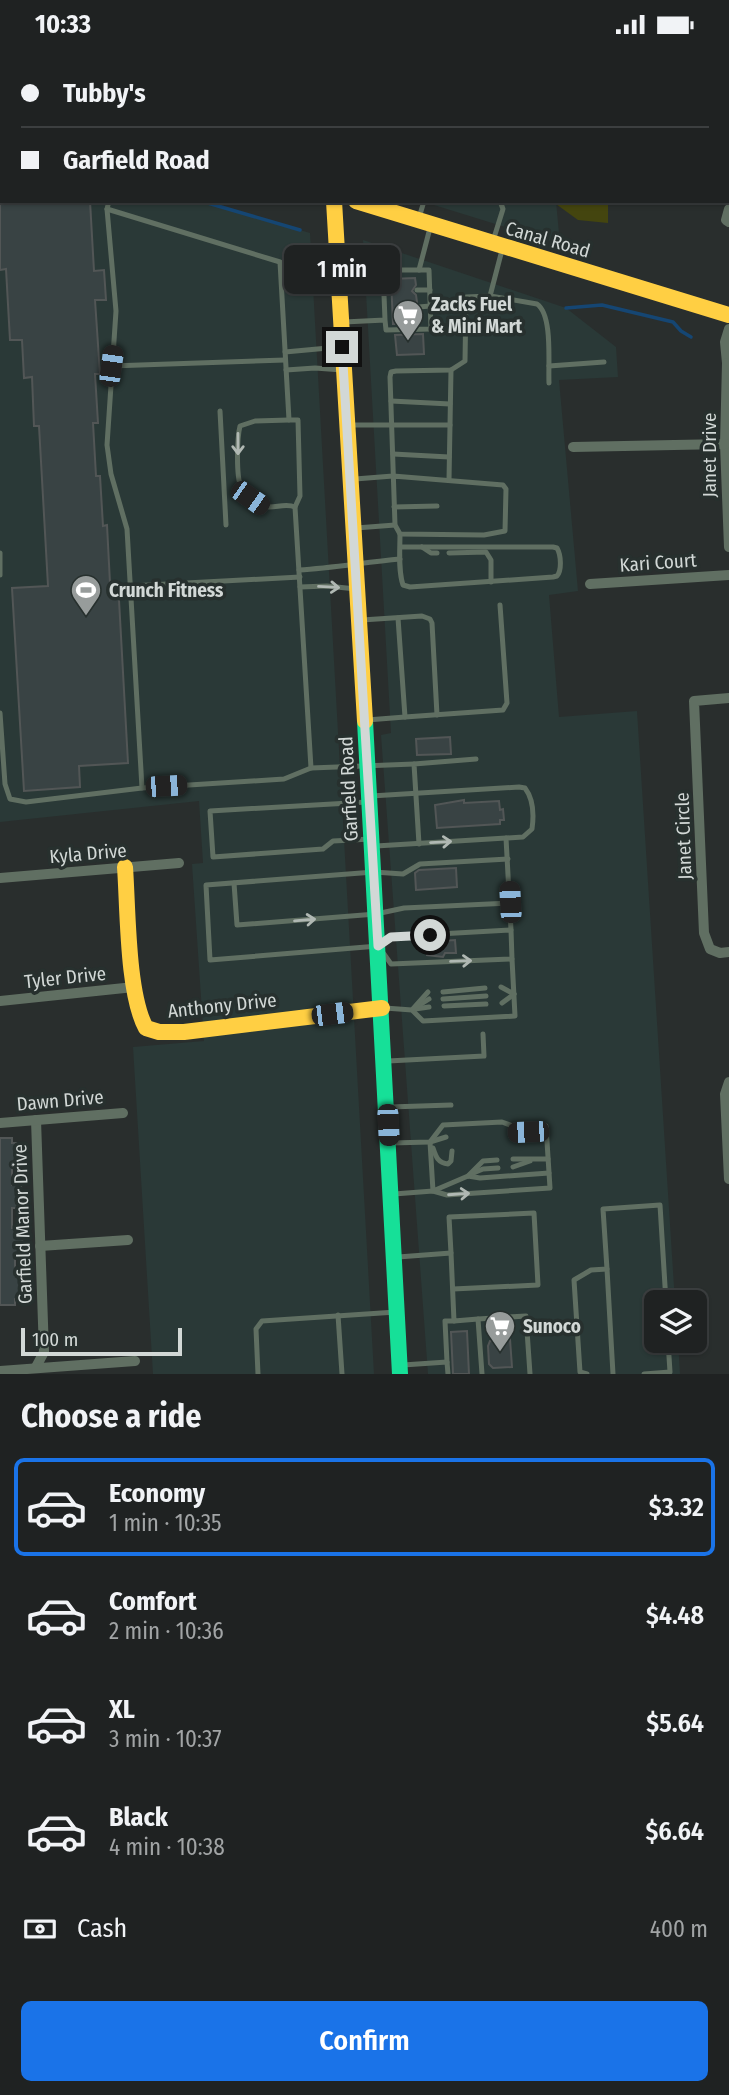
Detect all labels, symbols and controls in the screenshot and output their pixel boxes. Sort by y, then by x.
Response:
text: 10:33 [35,9,91,40]
text: Tubby's [63,78,146,109]
text: Garfield Road [63,145,210,176]
street label: Canal Road [503,216,593,262]
callout: 1 min [284,245,400,295]
text: 1 min [317,255,367,283]
place label: Zacks Fuel & Mini Mart [431,293,523,338]
supermarket icon: Zacks Fuel & Mini Mart [391,298,425,342]
route end [326,331,358,363]
car [98,344,125,388]
street label: Janet Drive [698,413,721,497]
one-way arrow [231,432,245,455]
car [227,477,274,519]
street label: Kari Court [619,548,698,577]
sports icon: Crunch Fitness [69,573,103,617]
place label: Crunch Fitness [109,579,224,602]
one-way arrow [317,580,340,593]
street label: Garfield Road [334,736,363,842]
car [145,774,188,798]
street label: Janet Circle [670,792,697,880]
one-way arrow [429,836,452,849]
street label: Kyla Drive [49,839,128,868]
car [499,880,522,924]
one-way arrow [293,913,316,926]
route start [414,919,446,951]
one-way arrow [449,954,472,967]
street label: Tyler Drive [23,962,107,993]
street label: Anthony Drive [167,988,278,1023]
car [310,1001,355,1027]
street label: Dawn Drive [16,1085,104,1116]
car [377,1103,400,1147]
car [507,1121,550,1143]
street label: Garfield Manor Drive [8,1144,37,1304]
one-way arrow [447,1187,470,1200]
map controls [644,1290,707,1353]
button: layers [644,1290,707,1353]
supermarket icon: Sunoco [483,1309,517,1353]
place label: Sunoco [523,1315,581,1338]
scale bar [21,1325,182,1357]
text: 100 m [32,1328,78,1351]
text: Choose a ride [21,1397,202,1435]
icon: car [25,1476,88,1539]
text: Economy [109,1478,205,1509]
text: $3.32 [649,1492,704,1523]
text: 1 min · 10:35 [109,1509,222,1537]
icon: car [25,1584,88,1647]
text: Comfort [109,1586,197,1617]
text: $4.48 [646,1600,704,1631]
text: 2 min · 10:36 [109,1617,224,1645]
icon: car [25,1692,88,1755]
text: XL [109,1694,135,1725]
text: $5.64 [646,1708,704,1739]
text: 3 min · 10:37 [109,1725,222,1753]
icon: car [25,1800,88,1863]
text: Black [109,1802,168,1833]
text: $6.64 [645,1816,704,1847]
text: 4 min · 10:38 [109,1833,225,1861]
icon: cash [21,1910,59,1948]
text: Cash [77,1913,127,1944]
text: 400 m [650,1915,708,1943]
button: Confirm [21,2001,708,2081]

